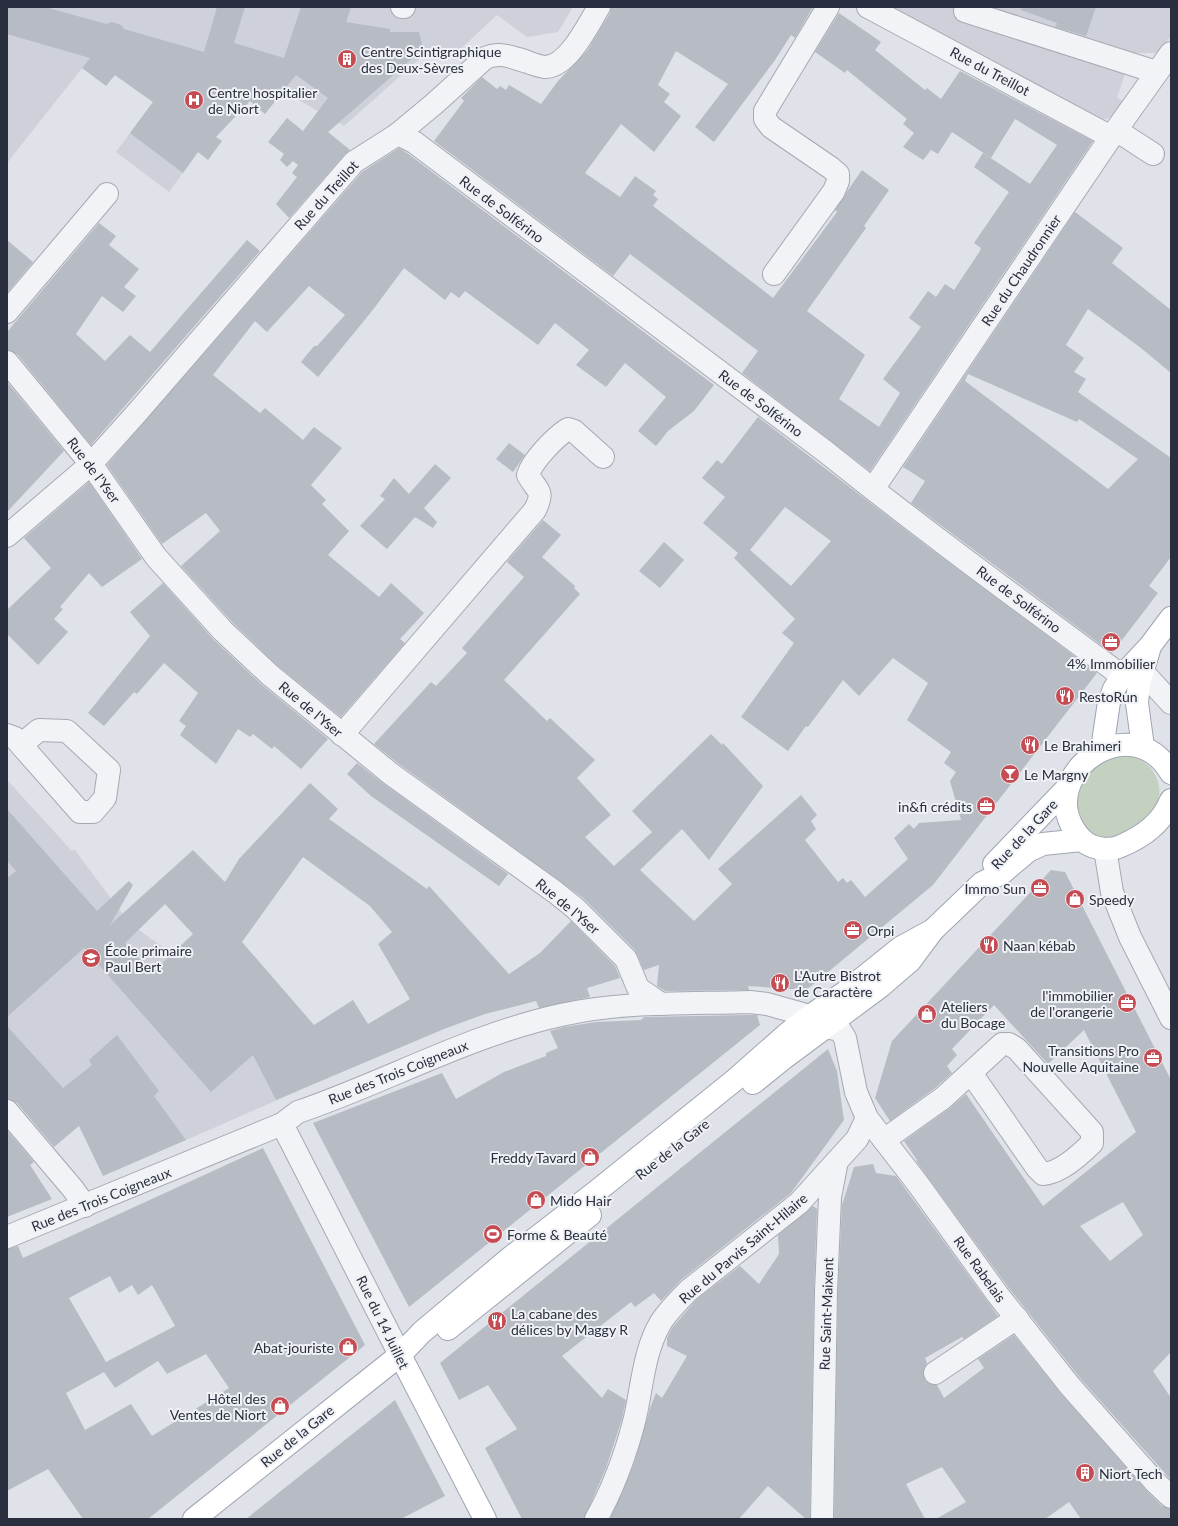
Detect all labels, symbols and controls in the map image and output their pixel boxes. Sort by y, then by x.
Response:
place label: Centre Scintigraphique des Deux-Sèvres [361,43,501,76]
street label: Rue du Treillot [947,43,1033,99]
building icon: Centre Scintigraphique des Deux-Sèvres [336,48,358,70]
place label: Centre hospitalier de Niort [208,84,317,117]
hospital icon: Centre hospitalier de Niort [183,89,205,111]
street label: Rue du Treillot [290,157,362,233]
street label: Rue de Solférino [456,172,548,246]
street label: Rue du Chaudronnier [977,211,1065,329]
street label: Rue de Solférino [715,366,807,440]
street label: Rue de l'Yser [64,434,124,506]
street label: Rue de Solférino [973,562,1065,636]
office icon: 4% Immobilier [1100,631,1122,653]
place label: 4% Immobilier [1067,655,1155,672]
street label: Rue de l'Yser [276,677,346,741]
restaurant icon: RestoRun [1054,685,1076,707]
place label: RestoRun [1079,688,1138,705]
restaurant icon: Le Brahimeri [1019,734,1041,756]
place label: Le Brahimeri [1044,737,1121,754]
bar icon: Le Margny [999,763,1021,785]
place label: Le Margny [1024,766,1089,783]
office icon: in&fi crédits [975,795,997,817]
street label: Rue de la Gare [987,796,1061,872]
place label: in&fi crédits [898,798,972,815]
street label: Rue de l'Yser [533,874,603,938]
office icon: Immo Sun [1029,877,1051,899]
place label: Immo Sun [965,880,1026,897]
shop icon: Speedy [1064,888,1086,910]
place label: Speedy [1089,891,1135,908]
office icon: Orpi [842,919,864,941]
place label: Orpi [867,922,894,939]
restaurant icon: Naan kébab [978,934,1000,956]
place label: Naan kébab [1003,937,1076,954]
place label: École primaire Paul Bert [105,942,192,975]
school or university icon: École primaire Paul Bert [80,947,102,969]
place label: L'Autre Bistrot de Caractère [794,967,881,1000]
restaurant icon: L'Autre Bistrot de Caractère [769,972,791,994]
place label: l'immobilier de l'orangerie [1030,987,1113,1020]
office icon: l'immobilier de l'orangerie [1116,992,1138,1014]
place label: Ateliers du Bocage [941,998,1005,1031]
shop icon: Ateliers du Bocage [916,1003,938,1025]
street label: Rue des Trois Coigneaux [326,1036,470,1108]
place label: Transitions Pro Nouvelle Aquitaine [1022,1042,1139,1075]
office icon: Transitions Pro Nouvelle Aquitaine [1142,1047,1164,1069]
street label: Rue de la Gare [632,1115,712,1183]
shop icon: Freddy Tavard [579,1146,601,1168]
place label: Freddy Tavard [491,1149,576,1166]
street label: Rue des Trois Coigneaux [29,1163,173,1235]
shop icon: Mido Hair [525,1189,547,1211]
street label: Rue du Parvis Saint-Hilaire [675,1189,811,1307]
place label: Mido Hair [550,1192,612,1209]
sports icon: Forme & Beauté [482,1223,504,1245]
place label: Forme & Beauté [507,1226,607,1243]
street label: Rue Rabelais [950,1233,1010,1305]
street label: Rue Saint-Maixent [816,1257,836,1371]
street label: Rue du 14 Juillet [353,1273,413,1371]
place label: La cabane des délices by Maggy R [511,1305,628,1338]
restaurant icon: La cabane des délices by Maggy R [486,1310,508,1332]
shop icon: Abat-jouriste [337,1336,359,1358]
place label: Abat-jouriste [254,1339,334,1356]
place label: Hôtel des Ventes de Niort [170,1390,266,1423]
shop icon: Hôtel des Ventes de Niort [269,1395,291,1417]
street label: Rue de la Gare [257,1401,337,1471]
building icon: Niort Tech [1074,1462,1096,1484]
place label: Niort Tech [1099,1465,1163,1482]

